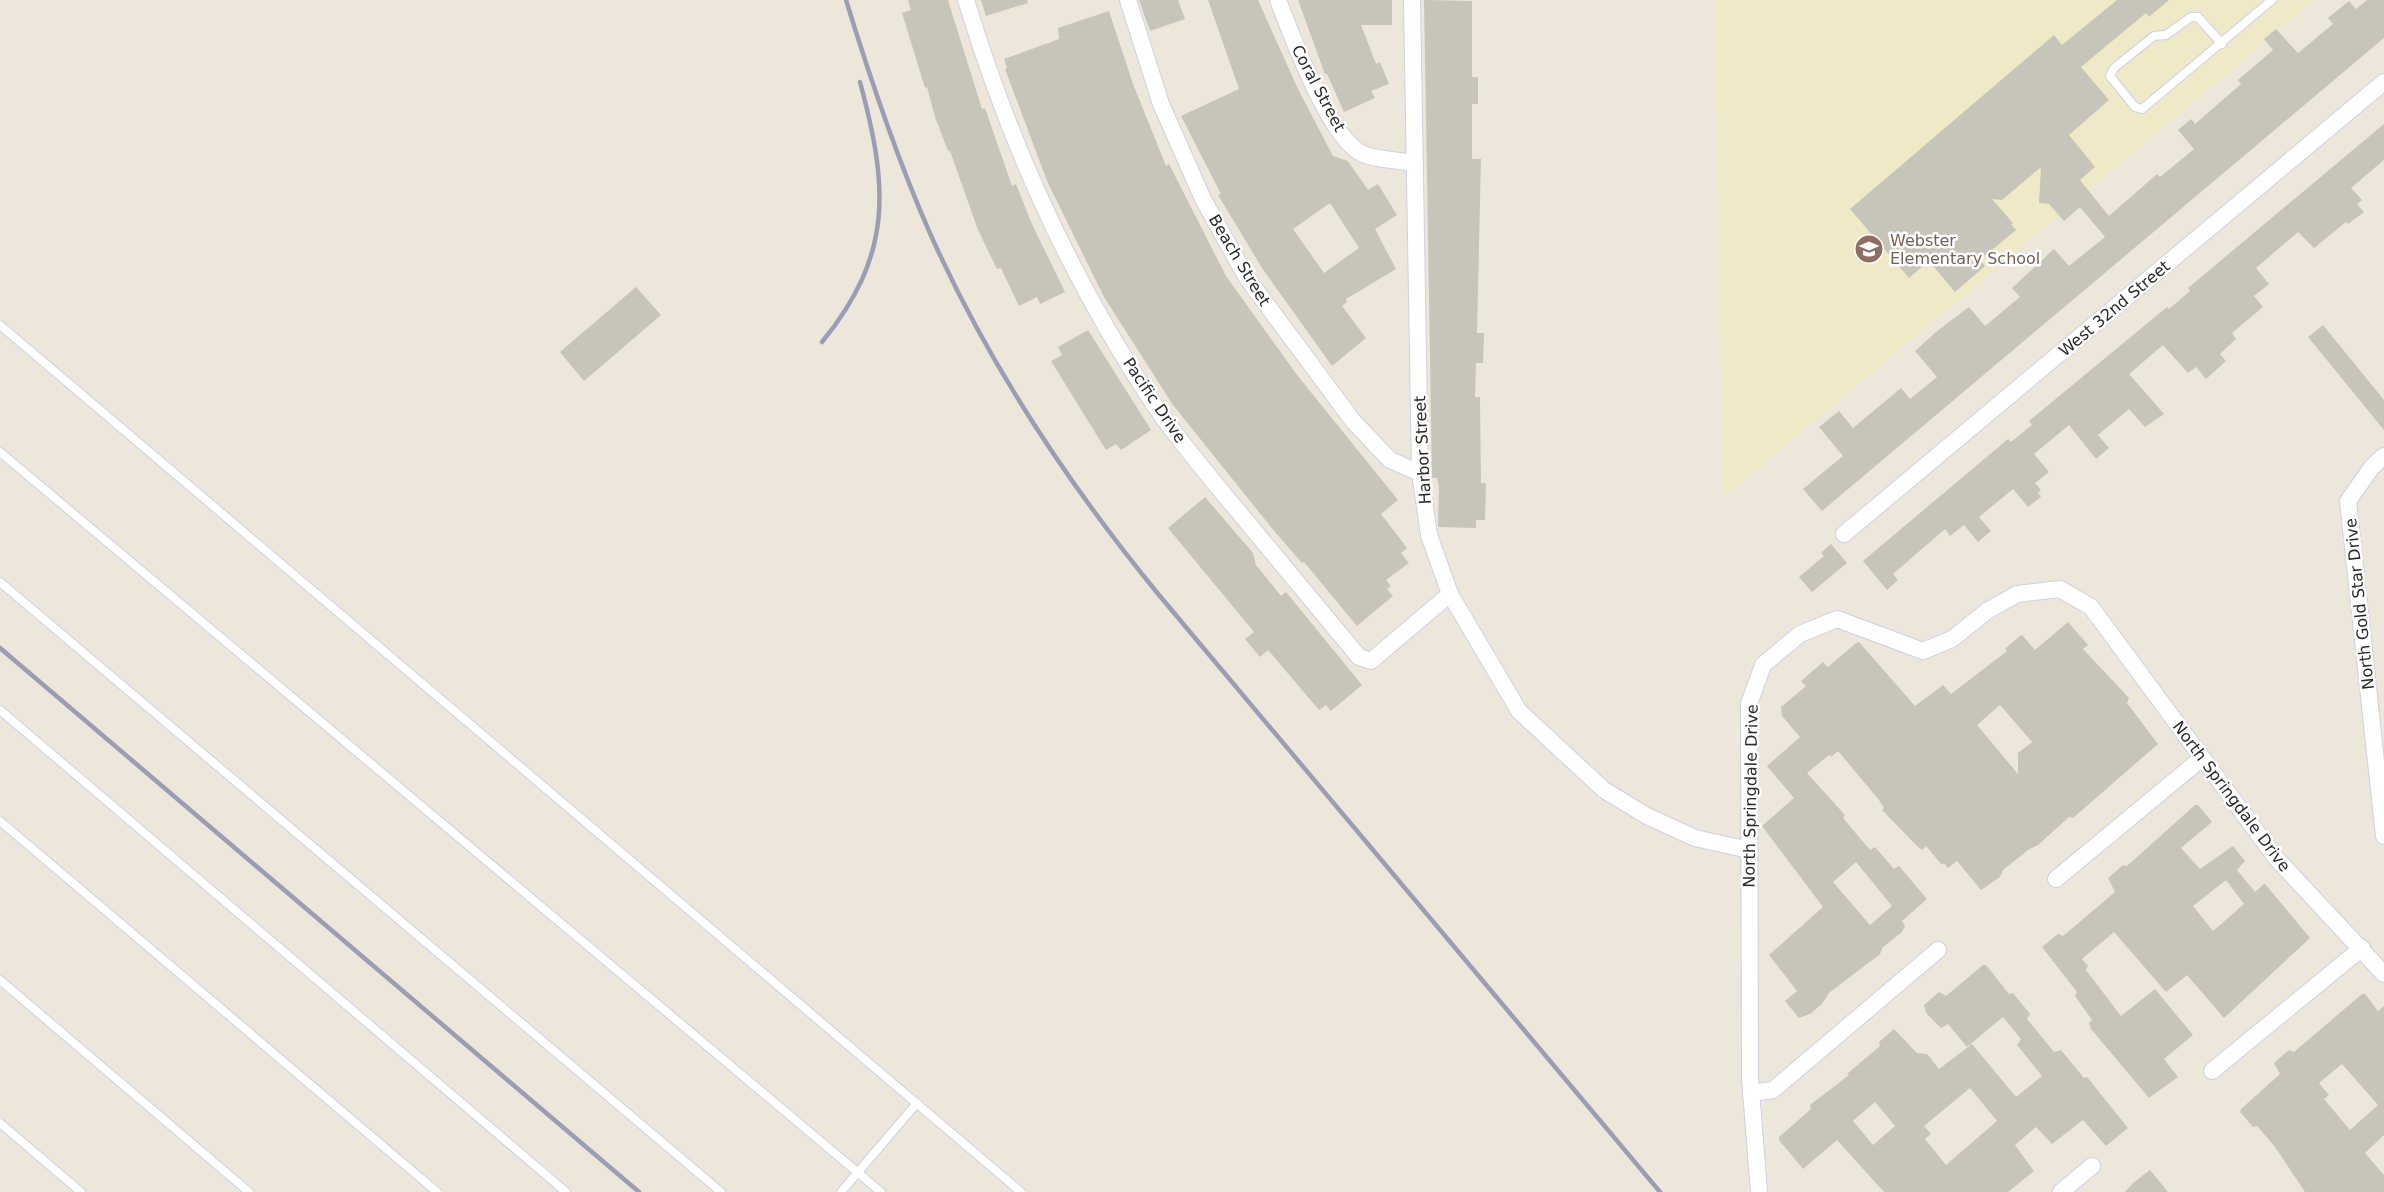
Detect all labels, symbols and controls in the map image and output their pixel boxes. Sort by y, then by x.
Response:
street label: Coral Street [1288,42,1349,135]
street label: Beach Street [1205,211,1274,309]
place label: Webster Elementary School [1890,231,2040,268]
school or university icon: Webster Elementary School [1853,233,1885,265]
street label: West 32nd Street [2055,257,2174,360]
street label: Pacific Drive [1119,354,1190,446]
street label: Harbor Street [1410,395,1435,505]
street label: North Gold Star Drive [2341,517,2378,691]
street label: North Springdale Drive [1739,704,1762,888]
street label: North Springdale Drive [2169,717,2294,875]

